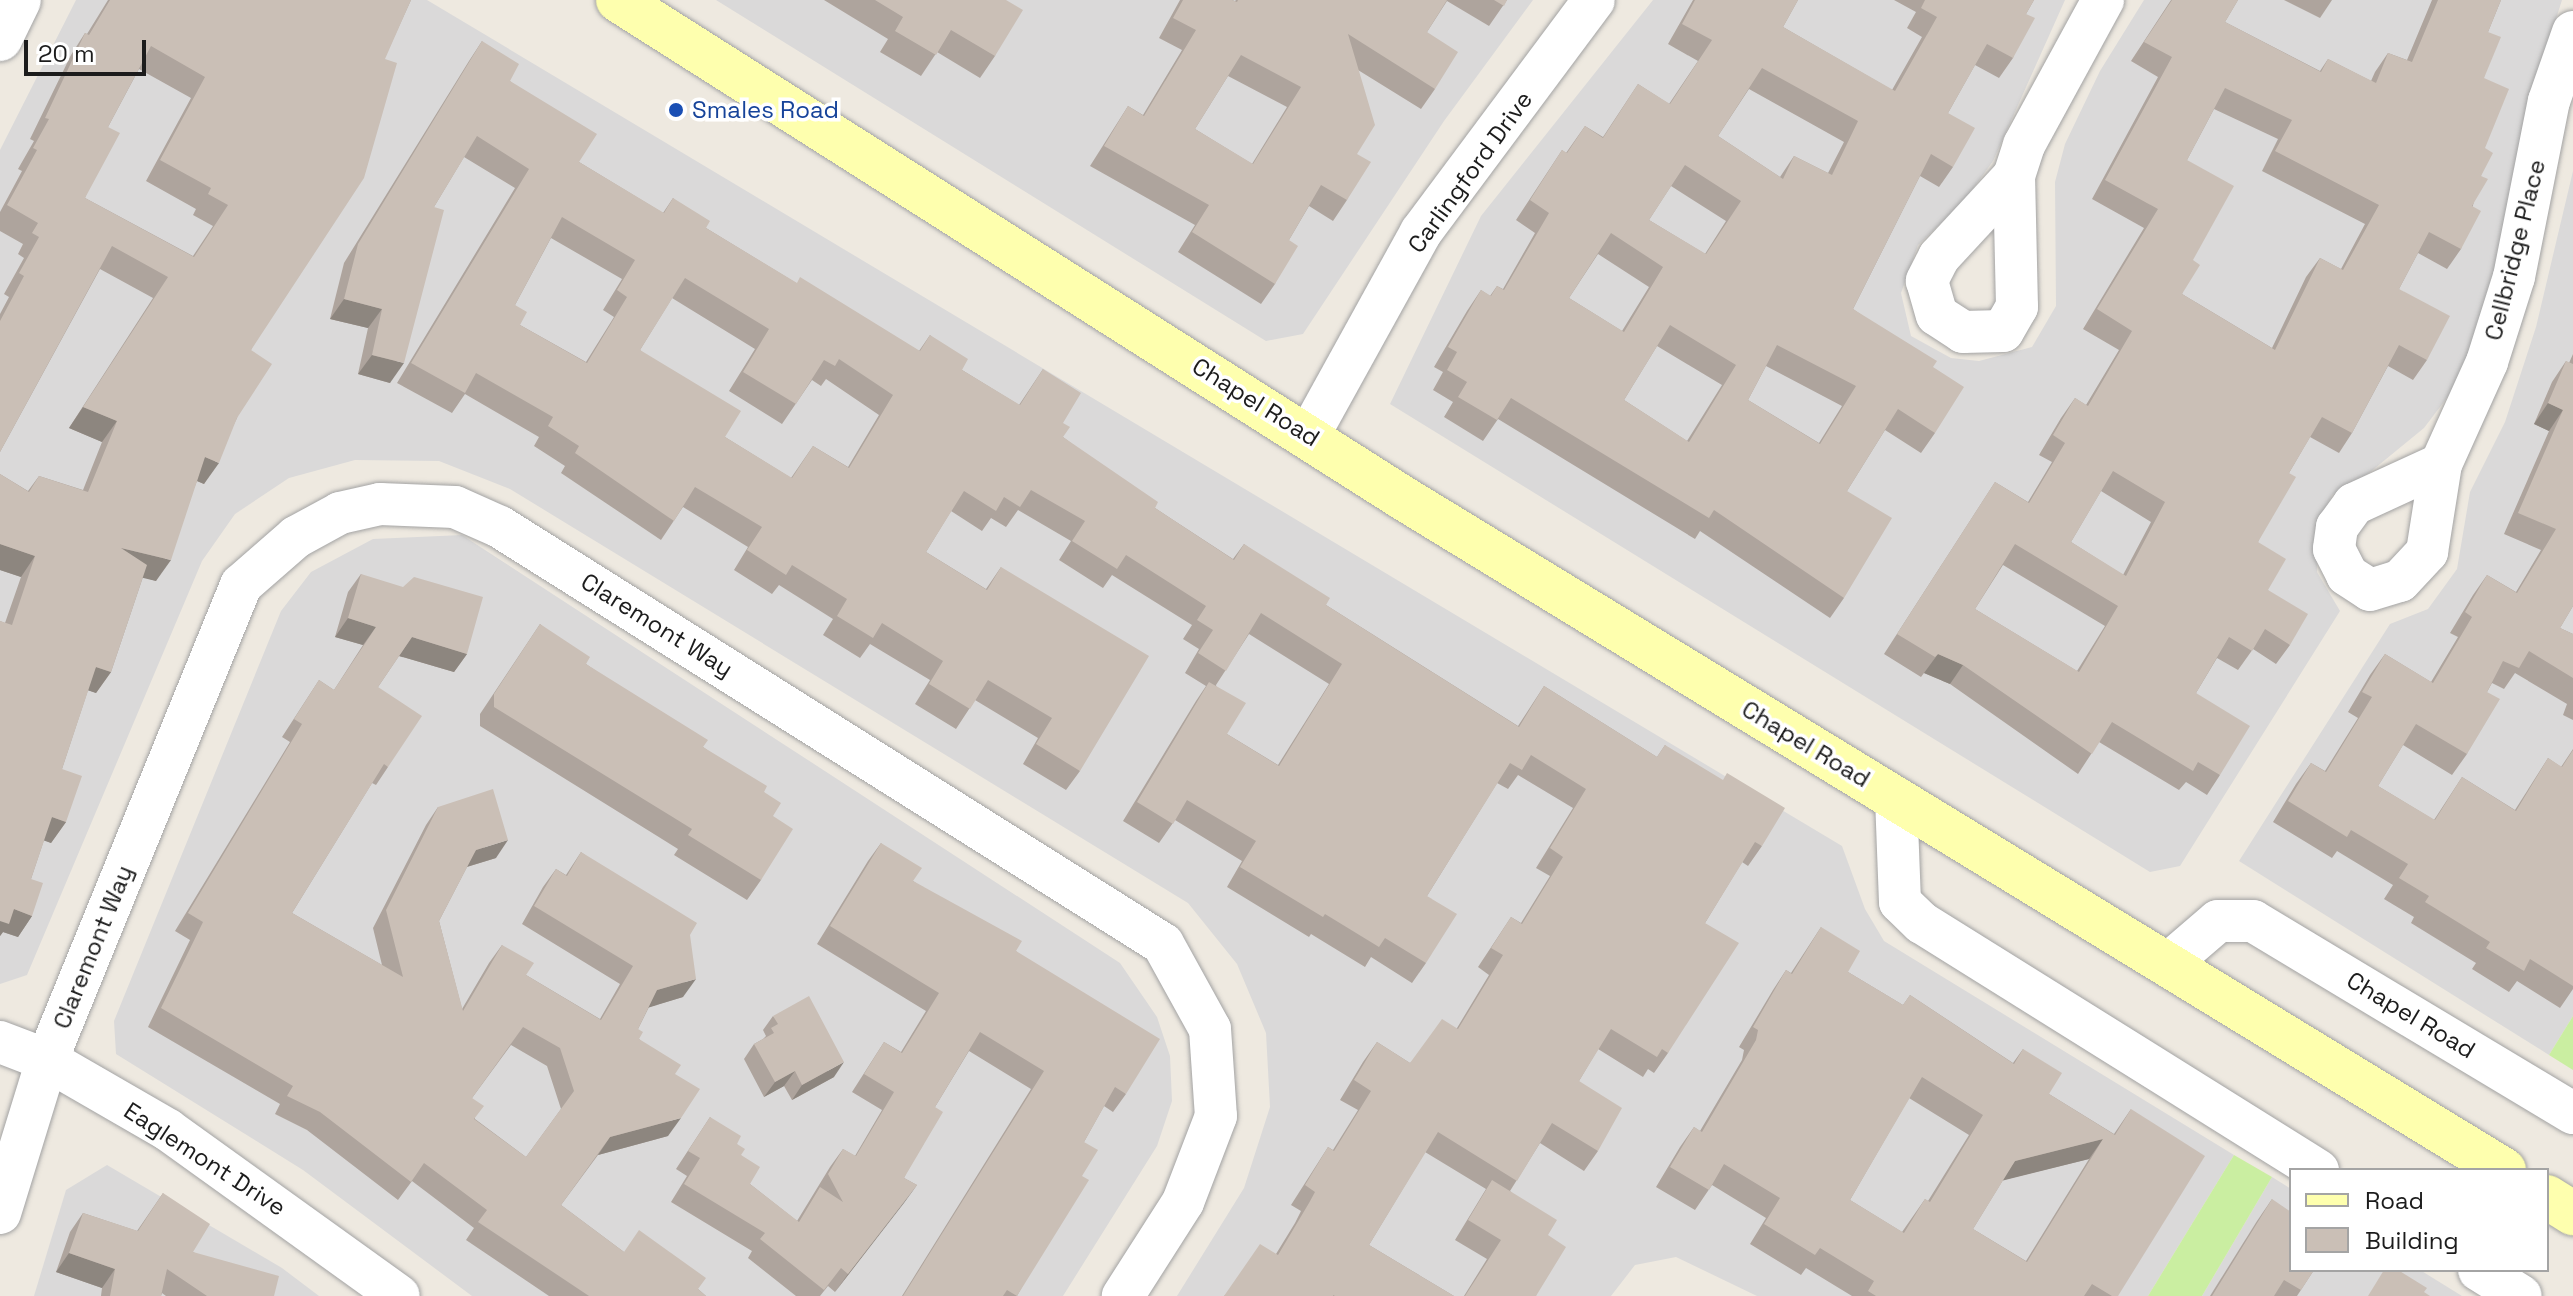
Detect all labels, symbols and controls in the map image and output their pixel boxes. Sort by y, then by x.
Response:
scale bar [28,24,150,74]
text: 20 m [38,38,95,69]
street label: Carlingford Drive [1402,86,1538,258]
place label: Smales Road [692,96,839,124]
marker: Smales Road [667,101,685,119]
street label: Cellbridge Place [2479,157,2551,343]
street label: Chapel Road [1187,351,1325,453]
street label: Claremont Way [576,567,738,683]
street label: Chapel Road [1737,694,1875,794]
street label: Claremont Way [47,861,139,1033]
street label: Chapel Road [2342,965,2480,1065]
street label: Eaglemont Drive [119,1096,291,1222]
legend [2289,1168,2549,1272]
text: Road [2365,1185,2424,1216]
text: Building [2365,1225,2459,1256]

